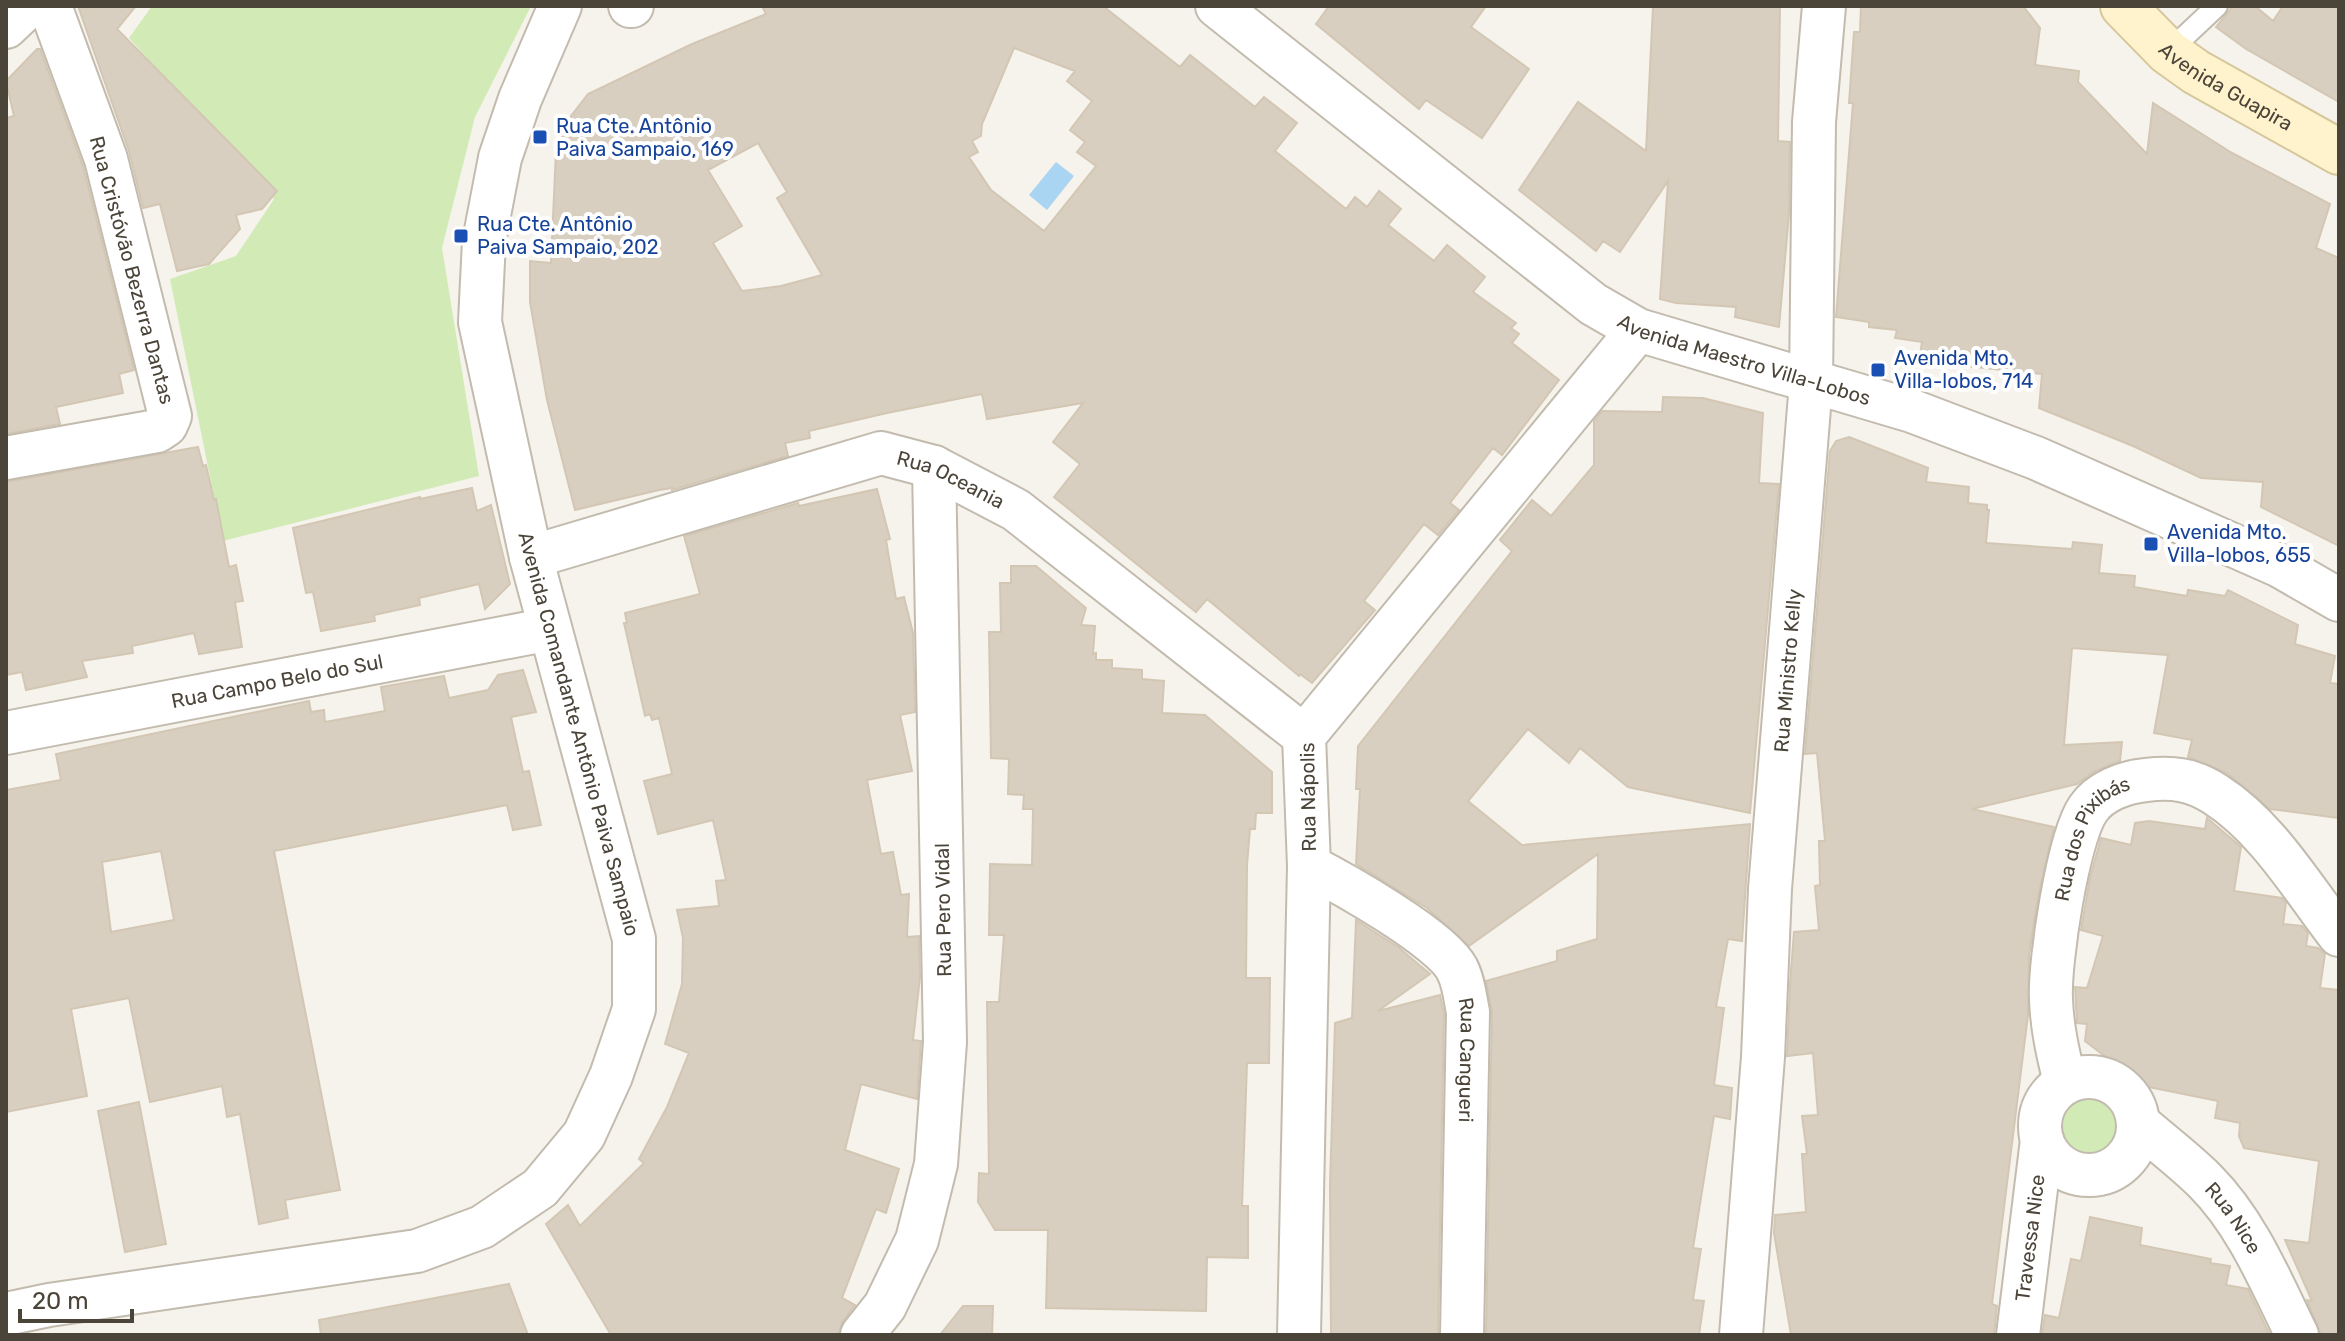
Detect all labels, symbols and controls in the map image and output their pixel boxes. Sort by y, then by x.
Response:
street label: Avenida Guapira [2154,38,2297,136]
place label: Rua Cte. Antônio Paiva Sampaio, 169 [556,114,734,161]
marker: Rua Cte. Antônio Paiva Sampaio, 169 [531,128,549,146]
street label: Rua Cristóvão Bezerra Dantas [85,133,179,407]
place label: Rua Cte. Antônio Paiva Sampaio, 202 [477,212,659,259]
marker: Rua Cte. Antônio Paiva Sampaio, 202 [452,227,470,245]
street label: Avenida Maestro Villa-Lobos [1613,309,1873,410]
place label: Avenida Mto. Villa-lobos, 714 [1894,346,2033,393]
marker: Avenida Mto. Villa-lobos, 714 [1869,361,1887,379]
street label: Rua Oceania [894,446,1009,514]
place label: Avenida Mto. Villa-lobos, 655 [2167,520,2311,567]
street label: Avenida Comandante Antônio Paiva Sampaio [513,529,645,939]
marker: Avenida Mto. Villa-lobos, 655 [2142,535,2160,553]
street label: Rua Ministro Kelly [1769,588,1806,753]
street label: Rua Campo Belo do Sul [169,649,385,713]
street label: Rua Nápolis [1295,742,1321,852]
street label: Rua dos Pixibás [2050,771,2133,903]
street label: Rua Pero Vidal [930,843,956,977]
street label: Rua Cangueri [1454,995,1480,1123]
street label: Travessa Nice [2010,1173,2050,1302]
street label: Rua Nice [2200,1177,2267,1258]
scale bar [20,1273,132,1323]
text: 20 m [32,1287,89,1315]

